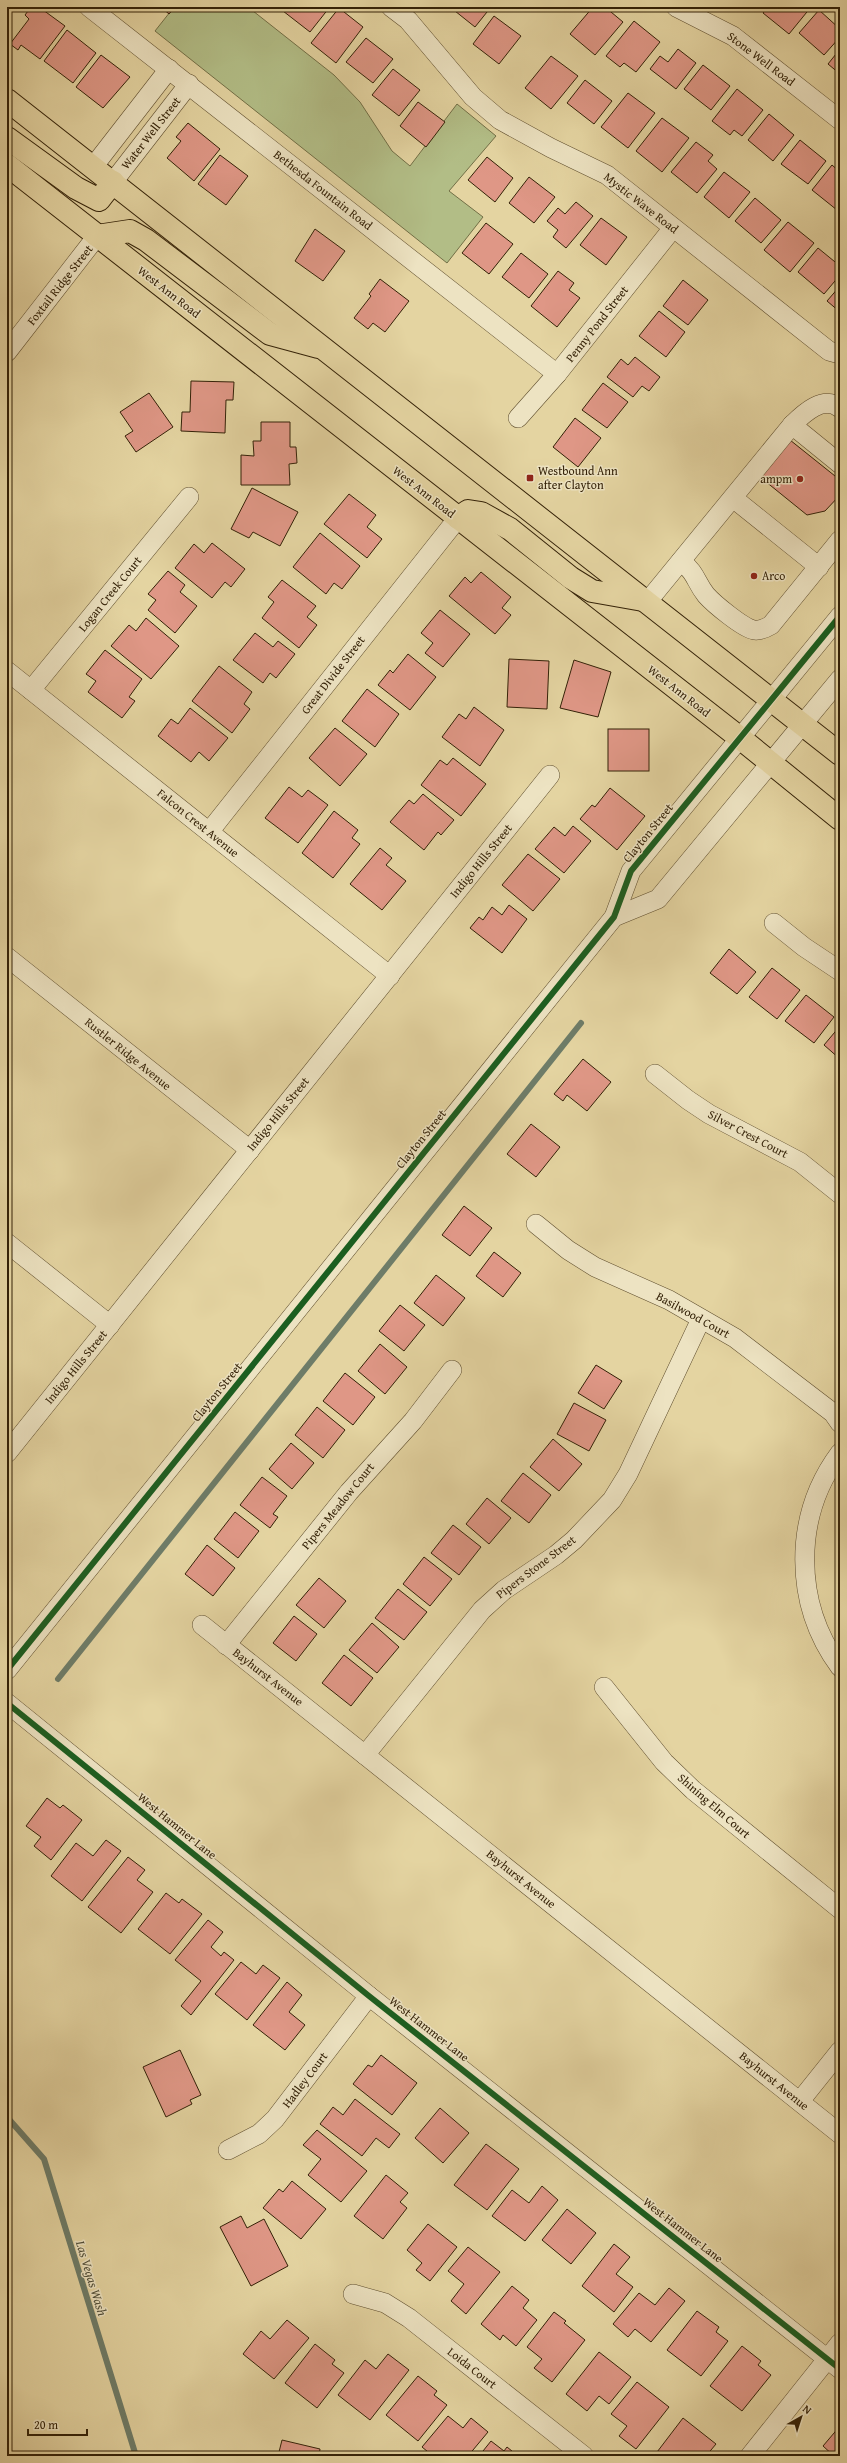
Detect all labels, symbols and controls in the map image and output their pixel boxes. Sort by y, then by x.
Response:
street label: Stone Well Road [724,27,799,90]
street label: Water Well Street [117,92,185,173]
street label: Bethesda Fountain Road [270,146,377,234]
street label: Mystic Wave Road [600,168,683,238]
street label: Foxtail Ridge Street [23,240,97,329]
street label: West Ann Road [134,262,205,322]
street label: Penny Pond Street [561,281,632,366]
street label: West Ann Road [389,462,460,522]
place label: Westbound Ann after Clayton [538,462,618,493]
place label: ampm [760,470,792,487]
marker: Westbound Ann after Clayton [525,473,535,483]
marker: ampm [795,474,805,484]
street label: Logan Creek Court [74,552,146,635]
place label: Arco [762,567,785,584]
marker: Arco [749,571,759,581]
street label: Great Divide Street [297,631,369,717]
street label: West Ann Road [644,661,715,721]
street label: Falcon Crest Avenue [154,784,243,861]
street label: Clayton Street [618,799,677,866]
street label: Indigo Hills Street [445,819,516,901]
street label: Rustler Ridge Avenue [81,1013,175,1094]
street label: Indigo Hills Street [242,1072,313,1154]
street label: Clayton Street [391,1105,450,1172]
street label: Silver Crest Court [705,1105,792,1162]
street label: Basilwood Court [653,1287,734,1342]
street label: Indigo Hills Street [40,1325,111,1407]
street label: Clayton Street [187,1358,246,1425]
street label: Pipers Meadow Court [297,1458,378,1553]
street label: Pipers Stone Street [492,1531,580,1602]
street label: Bayhurst Avenue [230,1644,307,1710]
street label: Shining Elm Court [674,1769,755,1843]
street label: West Hammer Lane [134,1788,221,1863]
street label: Bayhurst Avenue [483,1845,560,1912]
street label: West Hammer Lane [386,1992,473,2065]
street label: Bayhurst Avenue [736,2047,813,2114]
street label: Hadley Court [278,2048,332,2111]
street label: West Hammer Lane [640,2193,727,2266]
water label: Las Vegas Wash [71,2237,112,2319]
street label: Loida Court [444,2343,501,2393]
north arrow [781,2397,821,2437]
text: N [799,2401,816,2418]
scale bar [28,2411,87,2437]
text: 20 m [34,2416,58,2433]

